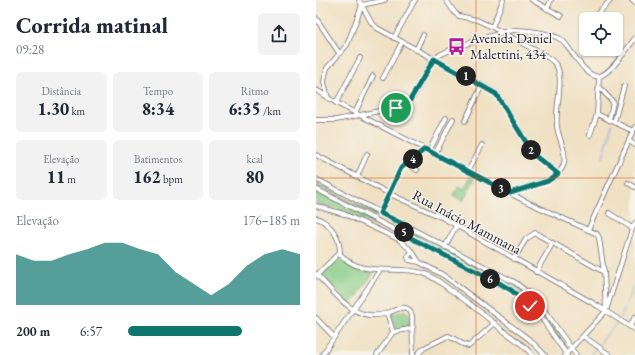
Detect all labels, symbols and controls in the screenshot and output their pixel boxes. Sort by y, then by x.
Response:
text: Corrida matinal [16,11,168,40]
map controls [579,12,623,56]
button: locate [579,12,623,56]
button: share [258,13,300,55]
place label: Avenida Daniel Malettini, 434 [469,29,553,63]
bus stop icon: Avenida Daniel Malettini, 434 [447,36,467,56]
text: 09:28 [16,41,44,58]
pin: 1 [456,66,476,86]
text: 1 [463,69,469,83]
text: Distância [41,84,81,98]
text: Tempo [143,84,173,98]
text: Ritmo [241,84,269,98]
pin [379,91,413,125]
icon: arrive [385,97,407,119]
text: 1.30 [37,98,69,120]
text: 8:34 [142,98,174,120]
text: 6:35 [228,98,261,120]
text: km [69,104,85,118]
text: /km [261,104,281,118]
pin: 2 [521,140,541,160]
text: 2 [528,143,534,157]
pin: 4 [403,149,423,169]
text: Elevação [43,152,79,166]
text: Batimentos [134,152,182,166]
text: kcal [246,152,263,166]
text: 4 [410,152,416,166]
text: 11 [47,166,65,188]
text: 162 [133,166,161,188]
text: 80 [245,166,264,188]
text: m [65,172,76,186]
text: bpm [161,172,183,186]
pin: 3 [491,178,511,198]
text: 3 [498,181,504,195]
street label: Rua Inácio Mammana [410,186,525,258]
text: Elevação [16,212,59,229]
text: 176–185 m [243,212,300,229]
pin: 5 [394,222,414,242]
text: 5 [401,225,407,239]
pin: 6 [480,269,500,289]
text: 6 [487,272,493,286]
pin [513,289,547,323]
icon: check [519,295,541,317]
text: 200 m [16,323,50,340]
text: 6:57 [80,323,102,340]

